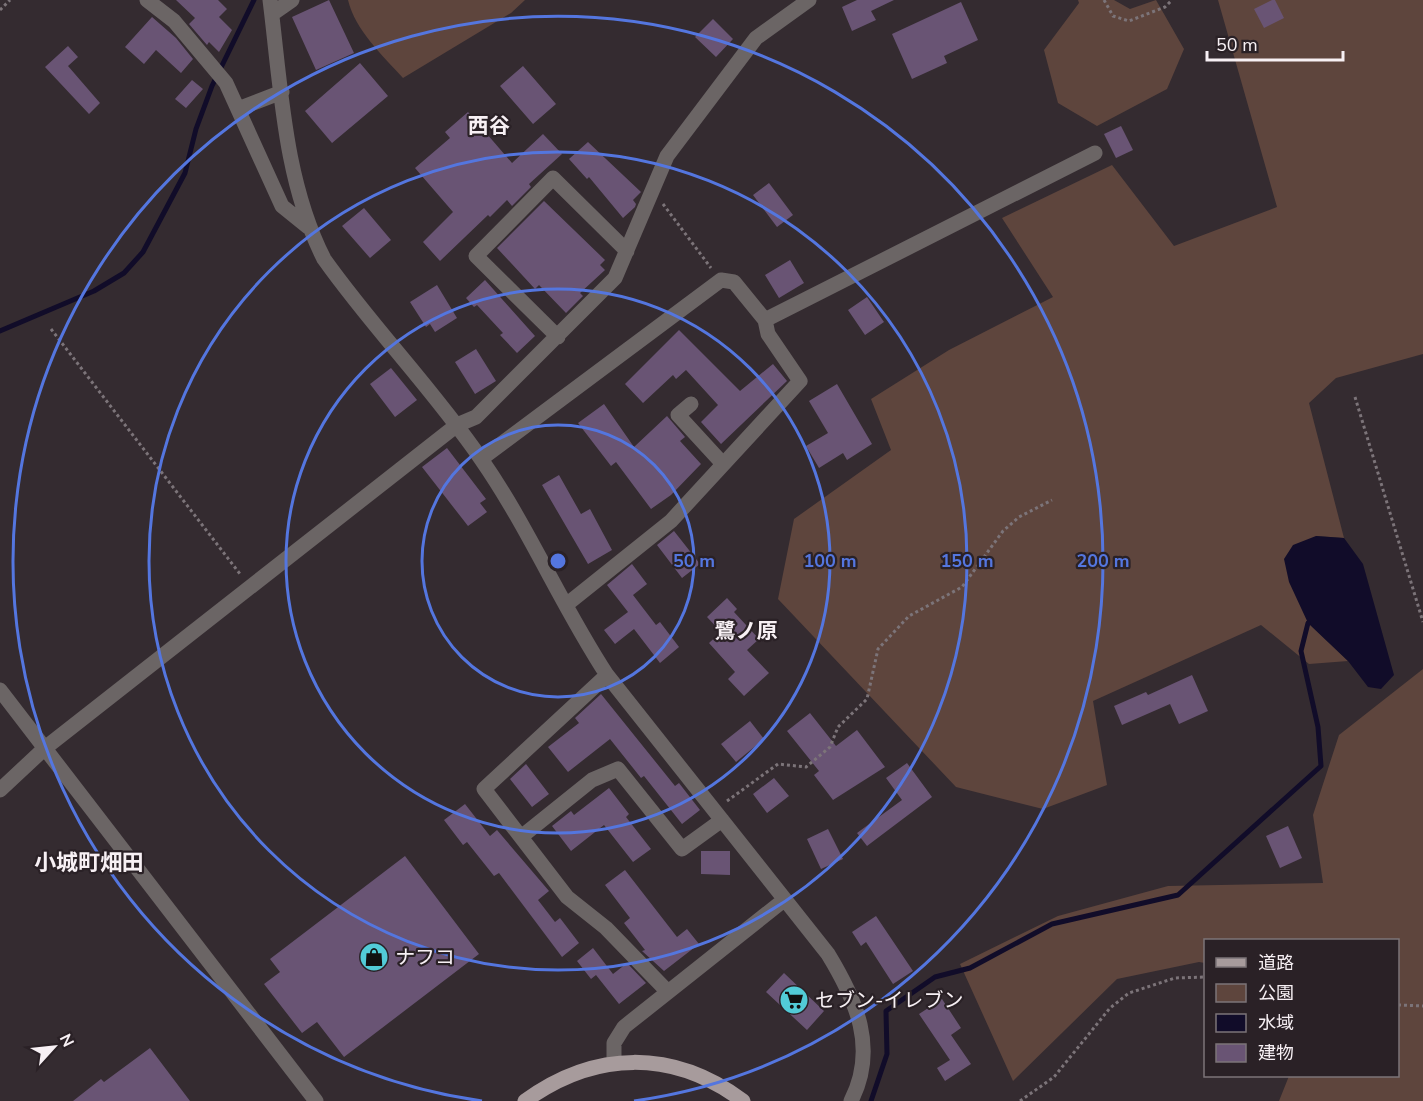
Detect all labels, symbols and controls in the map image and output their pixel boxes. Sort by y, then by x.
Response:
scale bar [1207,24,1344,62]
text: 50 m [1216,33,1258,57]
district label: 西谷 [468,112,510,140]
text: 50 m [673,549,715,573]
text: 100 m [803,549,857,573]
text: 150 m [940,549,994,573]
text: 200 m [1076,549,1130,573]
centre of rings [548,551,568,571]
district label: 鷺ノ原 [715,617,778,645]
district label: 小城町畑田 [34,848,144,878]
legend [1204,939,1399,1077]
shop icon: ナフコ [358,941,390,973]
place label: ナフコ [395,944,455,971]
text: 道路 [1258,951,1294,975]
text: 公園 [1258,981,1294,1005]
supermarket icon: セブン-イレブン [778,984,810,1016]
place label: セブン-イレブン [815,987,963,1014]
text: 水域 [1258,1011,1294,1035]
north arrow [24,1017,84,1077]
text: N [54,1030,79,1051]
text: 建物 [1258,1041,1294,1065]

